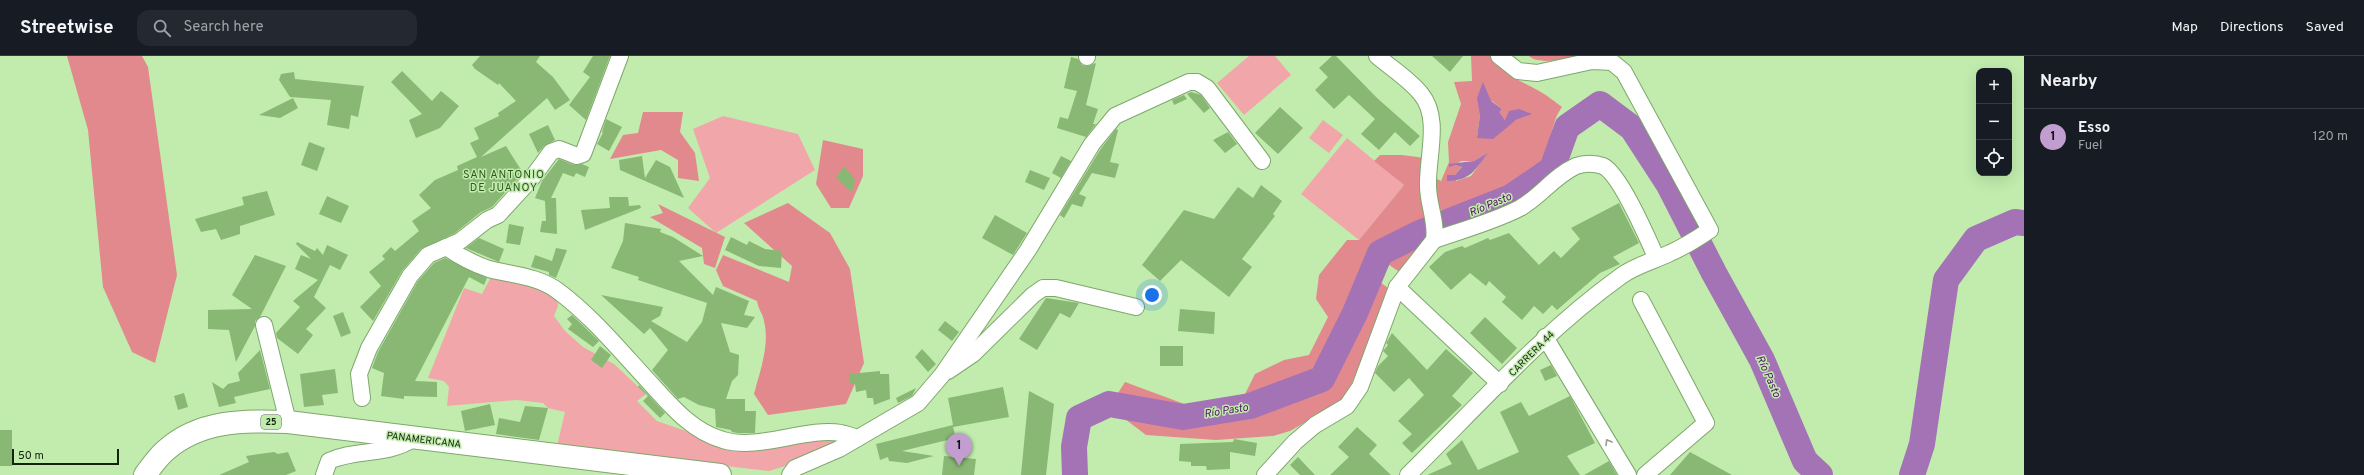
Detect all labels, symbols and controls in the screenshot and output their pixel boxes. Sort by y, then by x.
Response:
search box [137,10,417,46]
text: Streetwise [20,16,113,40]
icon: search [151,17,173,39]
text: Search here [183,18,264,37]
text: Map [2172,19,2198,36]
text: Directions [2220,19,2284,36]
text: Saved [2306,19,2344,36]
map controls [1976,68,2012,176]
button: + [1976,68,2012,104]
text: Nearby [2040,71,2097,93]
button: − [1976,104,2012,140]
text: Esso [2078,119,2110,138]
text: 1 [2050,129,2056,145]
text: 120 m [2313,129,2348,145]
text: Fuel [2078,138,2103,154]
button: locate [1976,140,2012,176]
district label: SAN ANTONIO DE JUANOY [463,168,545,195]
water label: Río Pasto [1467,190,1514,220]
your location [1142,285,1162,305]
street label: CARRERA 44 [1506,328,1558,380]
water label: Río Pasto [1753,353,1784,400]
water label: Río Pasto [1203,401,1249,421]
road number: 25 [261,415,281,429]
street label: PANAMERICANA [386,429,462,452]
pin: 1 [946,433,972,466]
one-way arrow [1605,439,1613,446]
scale bar [12,447,119,466]
text: 50 m [18,449,44,463]

